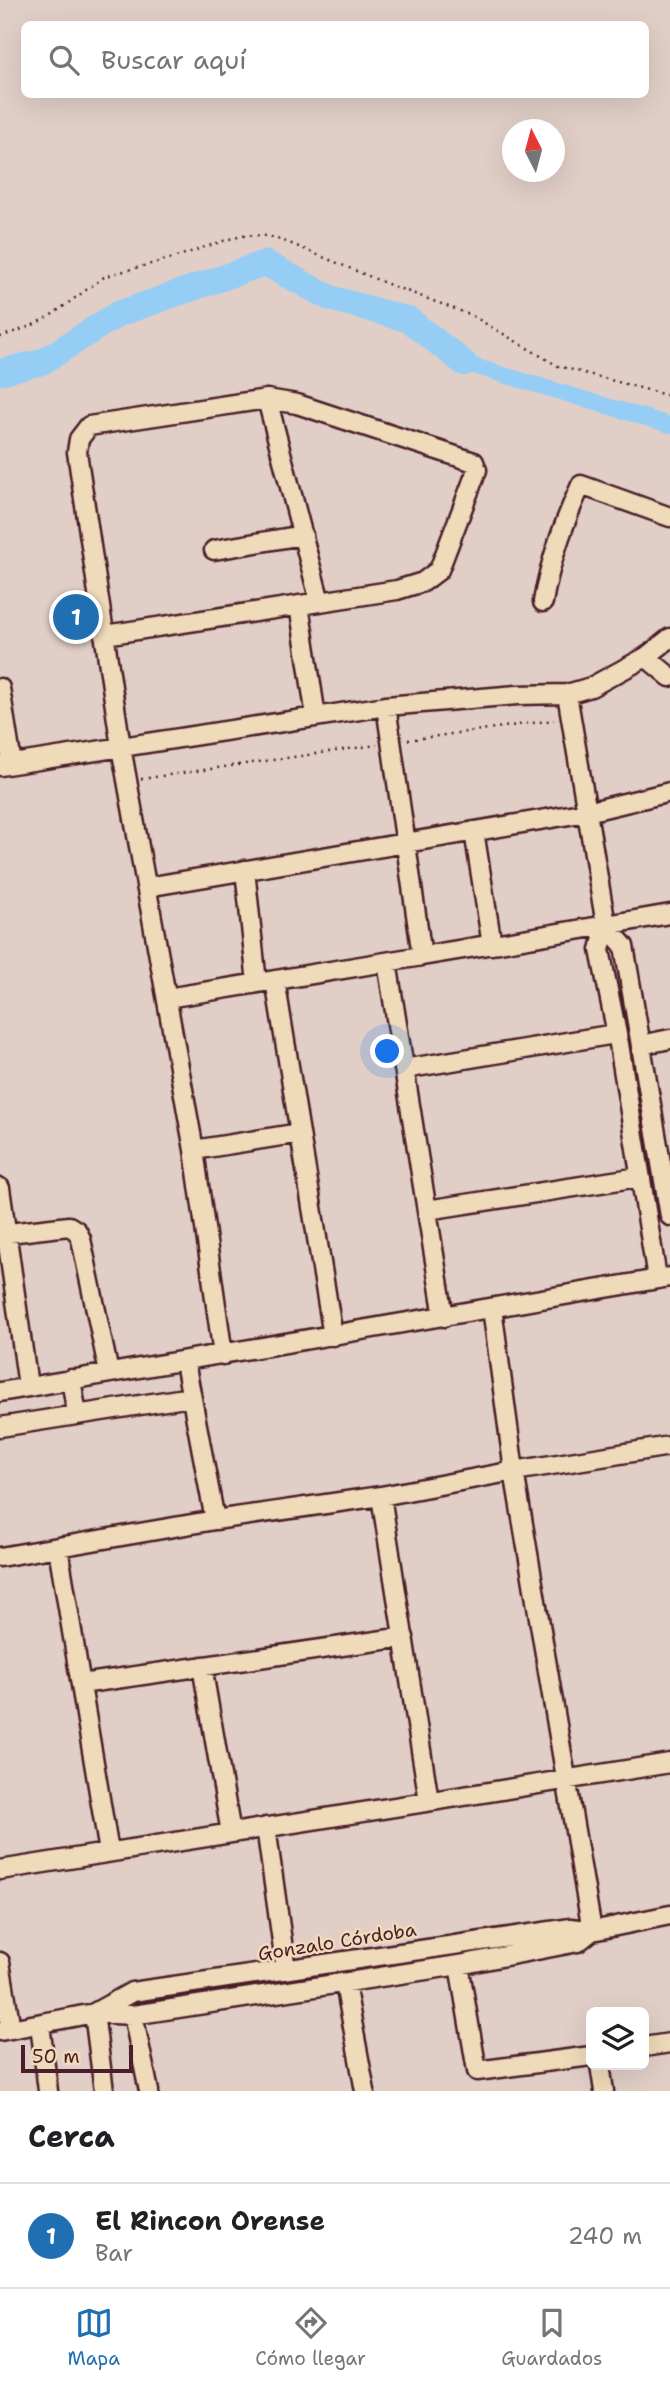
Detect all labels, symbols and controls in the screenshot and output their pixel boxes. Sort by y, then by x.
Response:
search box [21,21,649,98]
icon: search [45,41,83,79]
text: Buscar aquí [101,42,247,77]
north arrow [502,119,565,182]
pin: 1 [53,591,99,643]
your location [370,1034,404,1068]
street label: Gonzalo Córdoba [256,1917,418,1966]
map controls [586,2007,649,2070]
button: layers [586,2007,649,2070]
scale bar [21,2042,133,2074]
text: 50 m [32,2044,80,2069]
text: Cerca [28,2116,115,2157]
text: El Rincon Orense [95,2203,325,2238]
text: 1 [46,2221,56,2251]
text: 240 m [568,2221,642,2251]
text: Bar [95,2238,133,2268]
tab: Mapa [68,2304,120,2371]
tab: Cómo llegar [255,2304,366,2371]
tab: Guardados [501,2304,602,2371]

